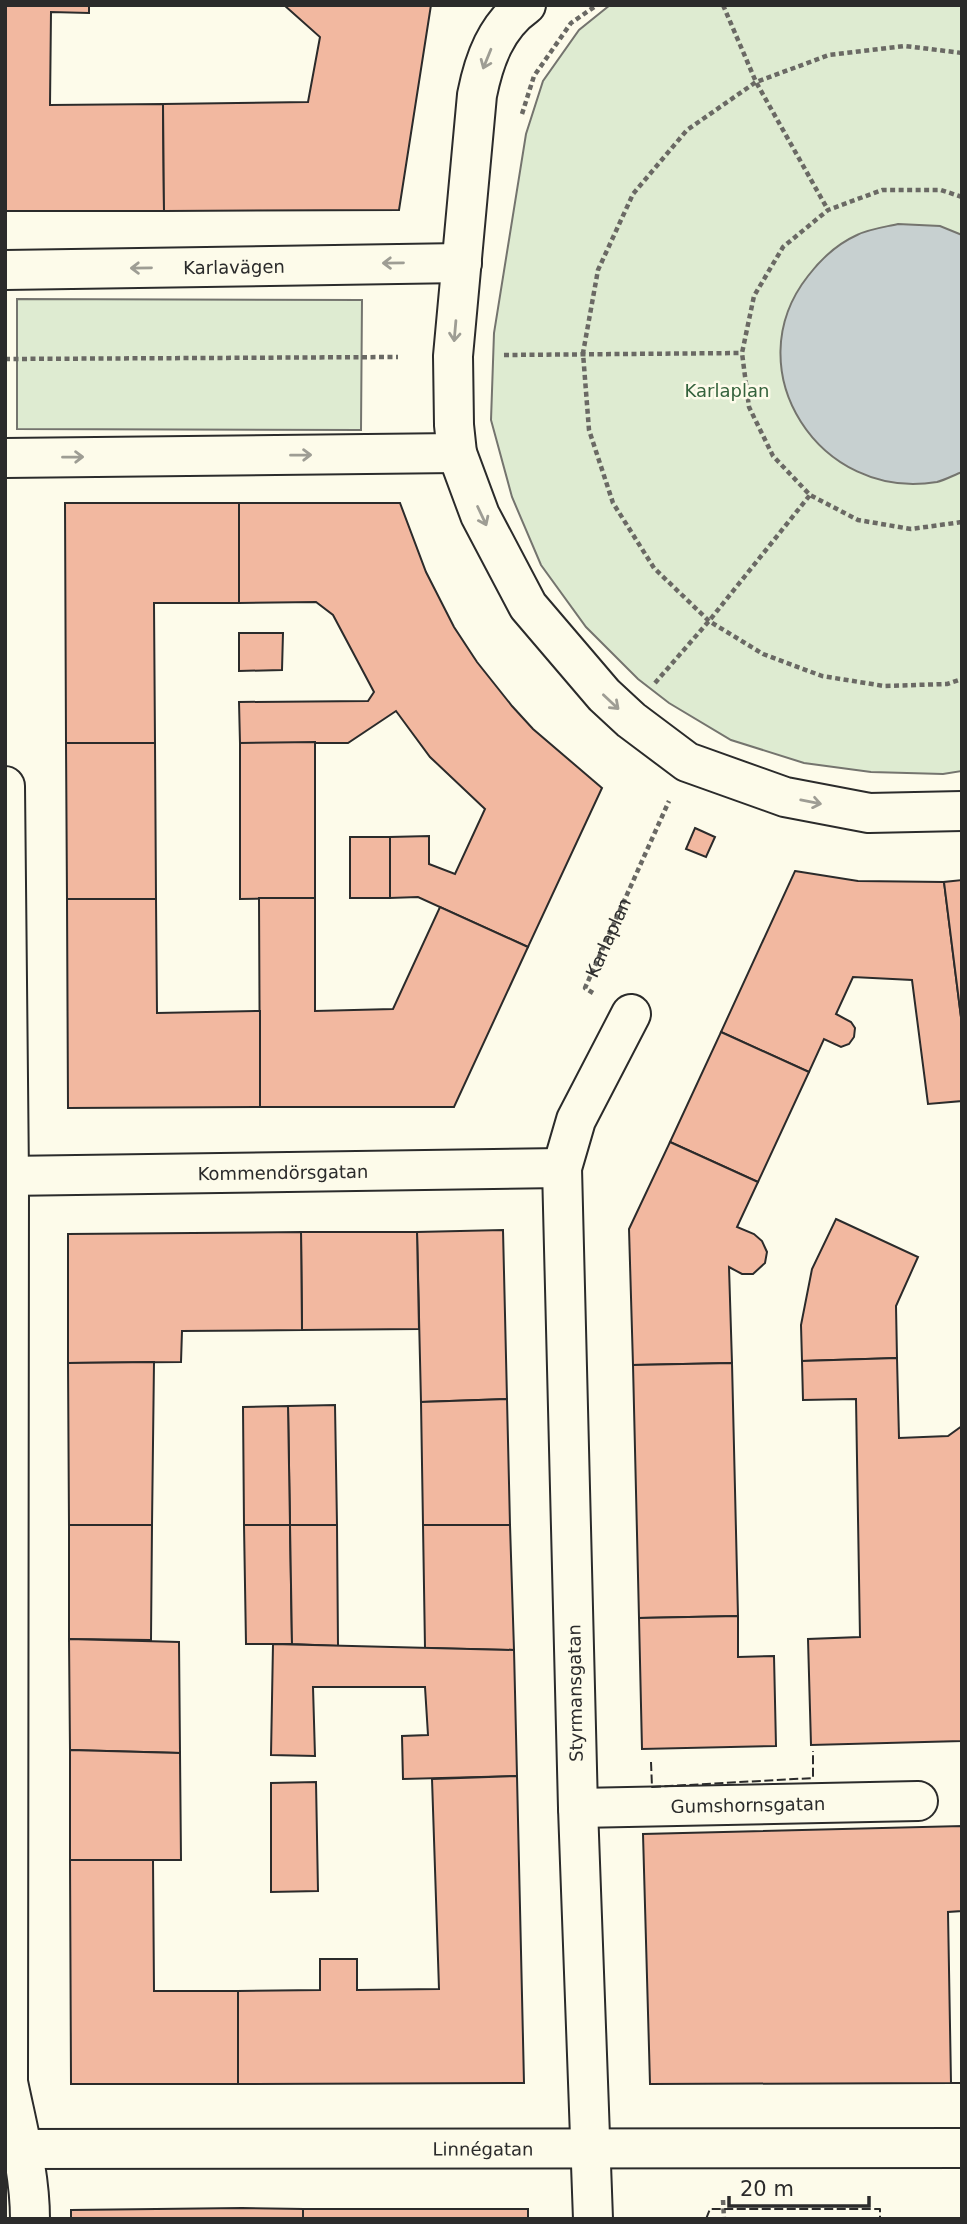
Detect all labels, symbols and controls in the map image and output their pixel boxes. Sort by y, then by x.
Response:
one-way arrow [480,48,493,70]
street label: Karlavägen [183,255,285,278]
one-way arrow [382,256,405,270]
one-way arrow [130,261,153,274]
one-way arrow [448,319,461,342]
park label: Karlaplan [685,380,769,401]
one-way arrow [289,448,312,462]
one-way arrow [62,451,85,464]
one-way arrow [476,505,489,527]
one-way arrow [602,693,619,710]
one-way arrow [799,796,822,810]
street label: Karlaplan [581,894,635,980]
street label: Kommendörsgatan [197,1160,368,1184]
street label: Styrmansgatan [563,1624,587,1762]
street label: Gumshornsgatan [670,1792,825,1817]
street label: Linnégatan [433,2138,533,2159]
scale bar [729,2164,869,2208]
text: 20 m [740,2177,794,2201]

